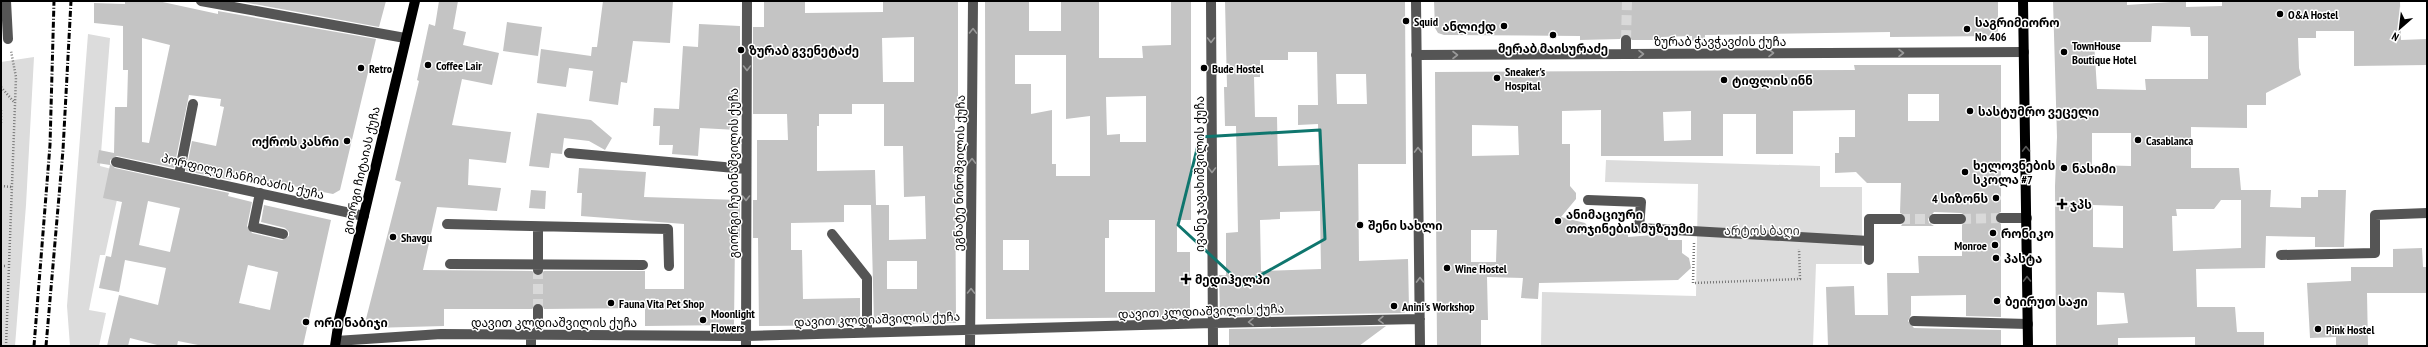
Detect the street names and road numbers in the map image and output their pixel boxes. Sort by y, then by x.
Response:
street label: ზურაბ ჭავჭავძის ქუჩა [1654,34,1786,49]
street label: გიორგი ჩუბინაშვილის ქუჩა [726,88,742,258]
street label: ეგნატე ნინოშვილის ქუჩა [950,95,969,251]
street label: ივანე ჯავახიშვილის ქუჩა [1192,96,1208,252]
street label: გიორგი ჩიტაიას ქუჩა [339,105,383,235]
street label: პორფილე ჩანჩიბაძის ქუჩა [160,150,326,203]
street label: დავით კლდიაშვილის ქუჩა [1118,301,1284,322]
street label: დავით კლდიაშვილის ქუჩა [794,309,960,330]
street label: დავით კლდიაშვილის ქუჩა [471,315,637,331]

